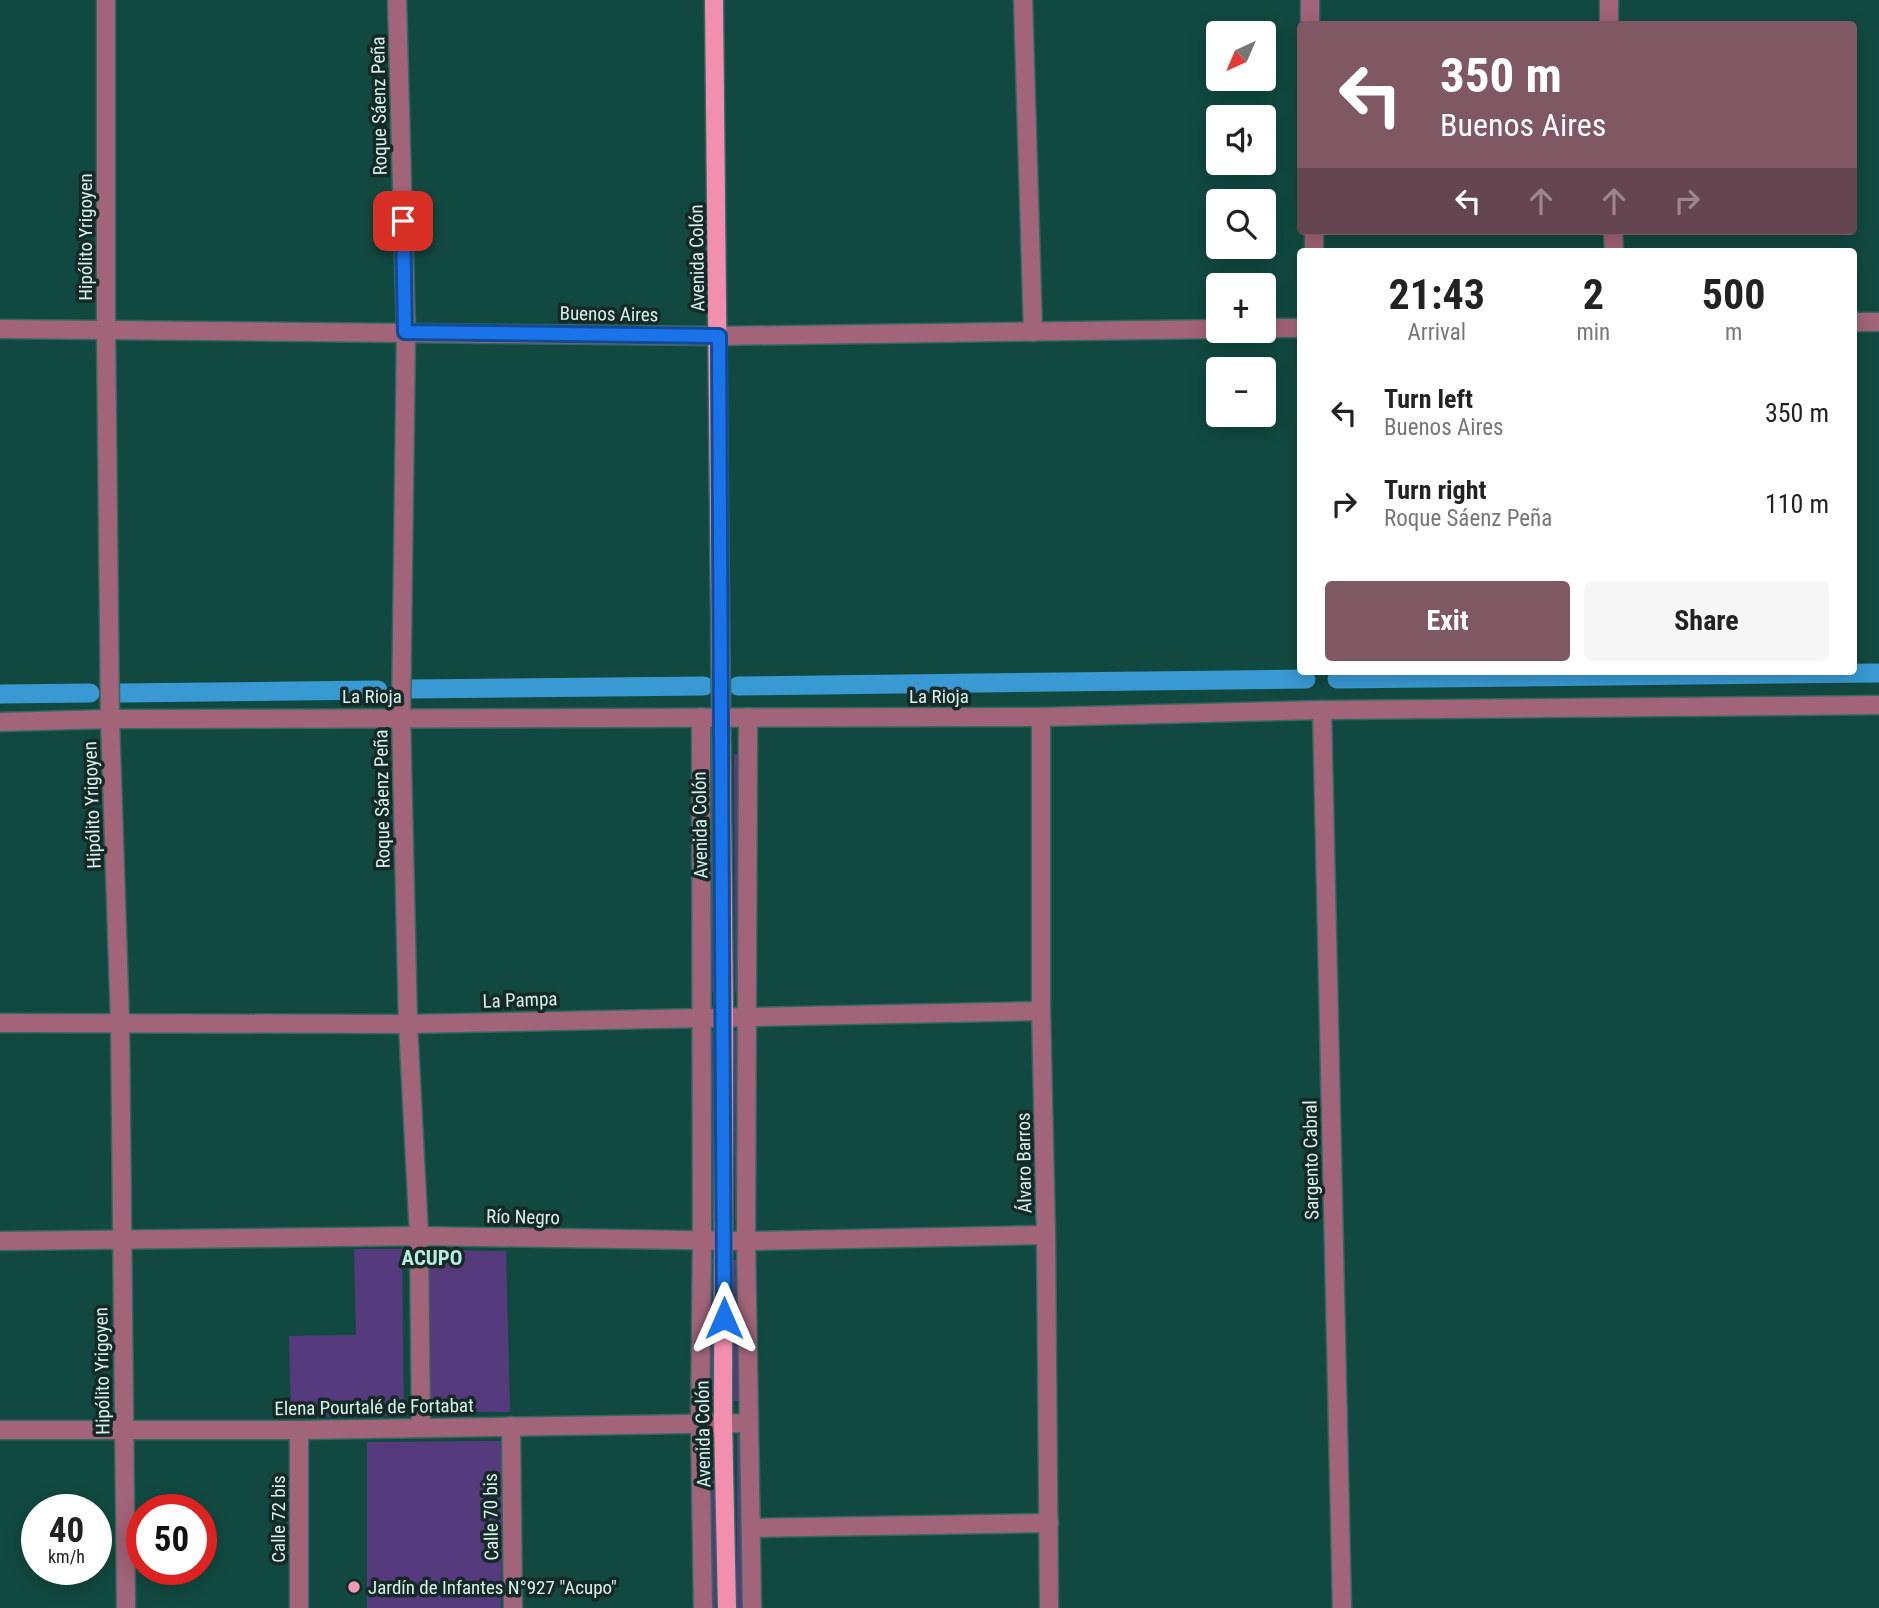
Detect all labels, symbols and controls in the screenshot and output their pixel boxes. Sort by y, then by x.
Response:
north arrow [1206,21,1276,91]
map controls [1206,21,1276,427]
street label: Roque Sáenz Peña [366,36,392,176]
text: 350 m [1440,47,1562,104]
icon: left [1325,49,1416,140]
button: sound [1206,105,1276,175]
text: Buenos Aires [1440,106,1606,144]
street label: Hipólito Yrigoyen [74,173,97,301]
icon: left [1449,182,1487,220]
icon: ahead [1522,182,1560,220]
icon: ahead [1595,182,1633,220]
icon: right [1668,182,1706,220]
button: search [1206,189,1276,259]
pin [373,191,433,251]
icon: arrive [384,202,422,240]
street label: Avenida Colón [685,204,709,312]
text: 21:43 [1389,270,1485,319]
text: 2 [1583,270,1604,319]
text: 500 [1702,270,1765,319]
button: + [1206,273,1276,343]
street label: Buenos Aires [559,302,659,326]
text: Arrival [1407,319,1466,346]
text: min [1576,319,1610,346]
text: m [1725,319,1742,346]
button: − [1206,357,1276,427]
text: Turn left [1384,384,1473,414]
icon: left [1325,394,1363,432]
text: 350 m [1765,398,1829,428]
text: Buenos Aires [1384,414,1504,441]
text: Turn right [1384,475,1486,505]
icon: right [1325,485,1363,523]
text: 110 m [1765,489,1829,519]
text: Roque Sáenz Peña [1384,505,1552,532]
button: Exit [1325,581,1570,661]
button: Share [1584,581,1829,661]
street label: La Rioja [342,685,402,708]
street label: La Rioja [909,685,969,708]
street label: Roque Sáenz Peña [369,729,395,869]
street label: Hipólito Yrigoyen [78,741,106,869]
street label: Avenida Colón [688,771,712,879]
street label: La Pampa [482,987,558,1013]
street label: Sargento Cabral [1298,1100,1324,1220]
street label: Álvaro Barros [1012,1112,1036,1214]
street label: Río Negro [486,1205,560,1229]
district label: ACUPO [402,1246,462,1270]
position arrow [687,1281,761,1355]
street label: Hipólito Yrigoyen [89,1307,115,1435]
street label: Avenida Colón [691,1380,715,1488]
street label: Elena Pourtalé de Fortabat [274,1394,474,1420]
street label: Calle 70 bis [479,1473,503,1561]
street label: Calle 72 bis [267,1475,290,1563]
speed limit sign: 50 [126,1494,217,1585]
text: 40 [49,1510,84,1551]
text: km/h [48,1546,85,1567]
place label: Jardín de Infantes N°927 "Acupo" [368,1576,617,1599]
marker: Jardín de Infantes N°927 "Acupo" [346,1579,362,1595]

